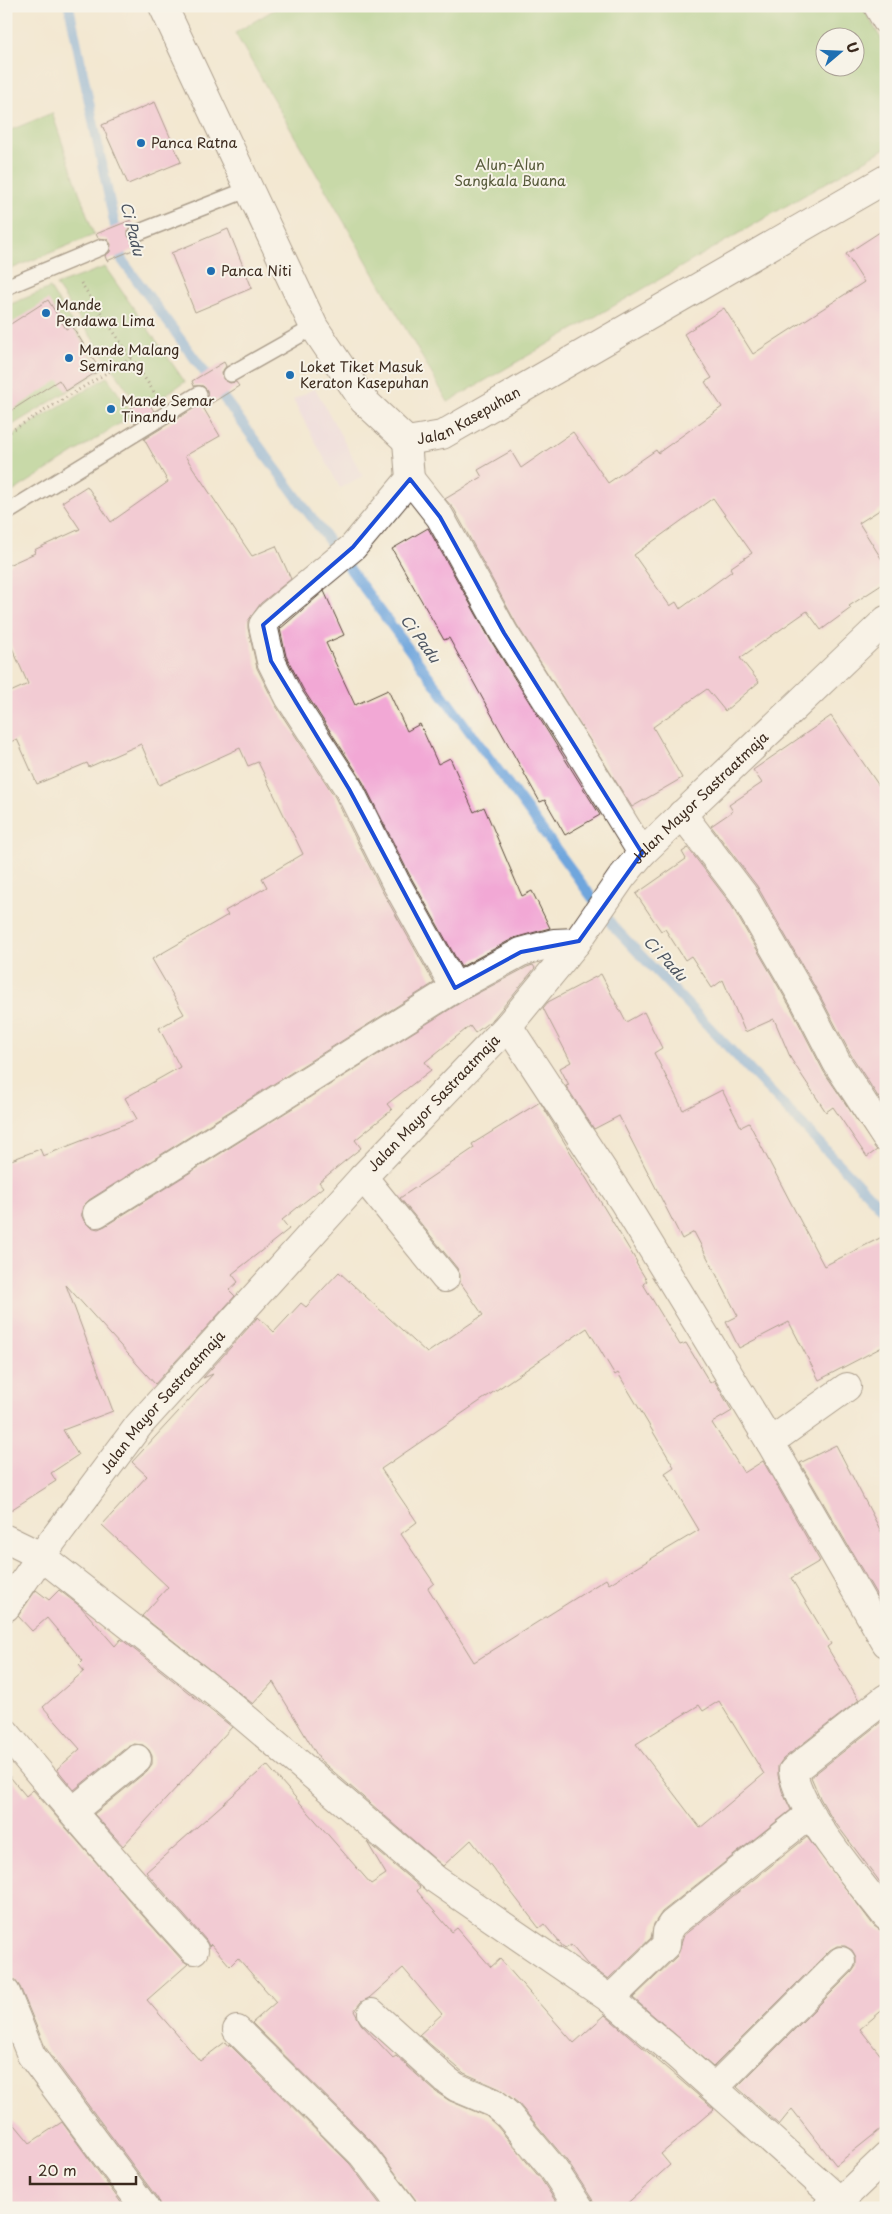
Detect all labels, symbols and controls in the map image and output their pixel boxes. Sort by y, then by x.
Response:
north arrow [814,28,864,78]
text: U [841,39,864,56]
place label: Panca Ratna [151,132,237,153]
marker: Panca Ratna [135,137,147,149]
park label: Alun-Alun Sangkala Buana [454,154,566,191]
water label: Ci Padu [116,199,152,259]
place label: Panca Niti [221,260,292,281]
marker: Panca Niti [205,265,217,277]
place label: Mande Pendawa Lima [56,294,155,331]
marker: Mande Pendawa Lima [40,307,52,319]
place label: Mande Malang Semirang [79,339,179,376]
marker: Mande Malang Semirang [63,352,75,364]
place label: Loket Tiket Masuk Keraton Kasepuhan [300,356,429,393]
marker: Loket Tiket Masuk Keraton Kasepuhan [284,369,296,381]
street label: Jalan Kasepuhan [415,381,524,449]
place label: Mande Semar Tinandu [121,390,215,427]
marker: Mande Semar Tinandu [105,403,117,415]
water label: Ci Padu [396,609,447,668]
street label: Jalan Mayor Sastraatmaja [626,726,773,868]
water label: Ci Padu [639,930,694,987]
street label: Jalan Mayor Sastraatmaja [363,1029,505,1176]
street label: Jalan Mayor Sastraatmaja [95,1325,230,1478]
scale bar [30,2154,136,2186]
text: 20 m [38,2158,77,2181]

